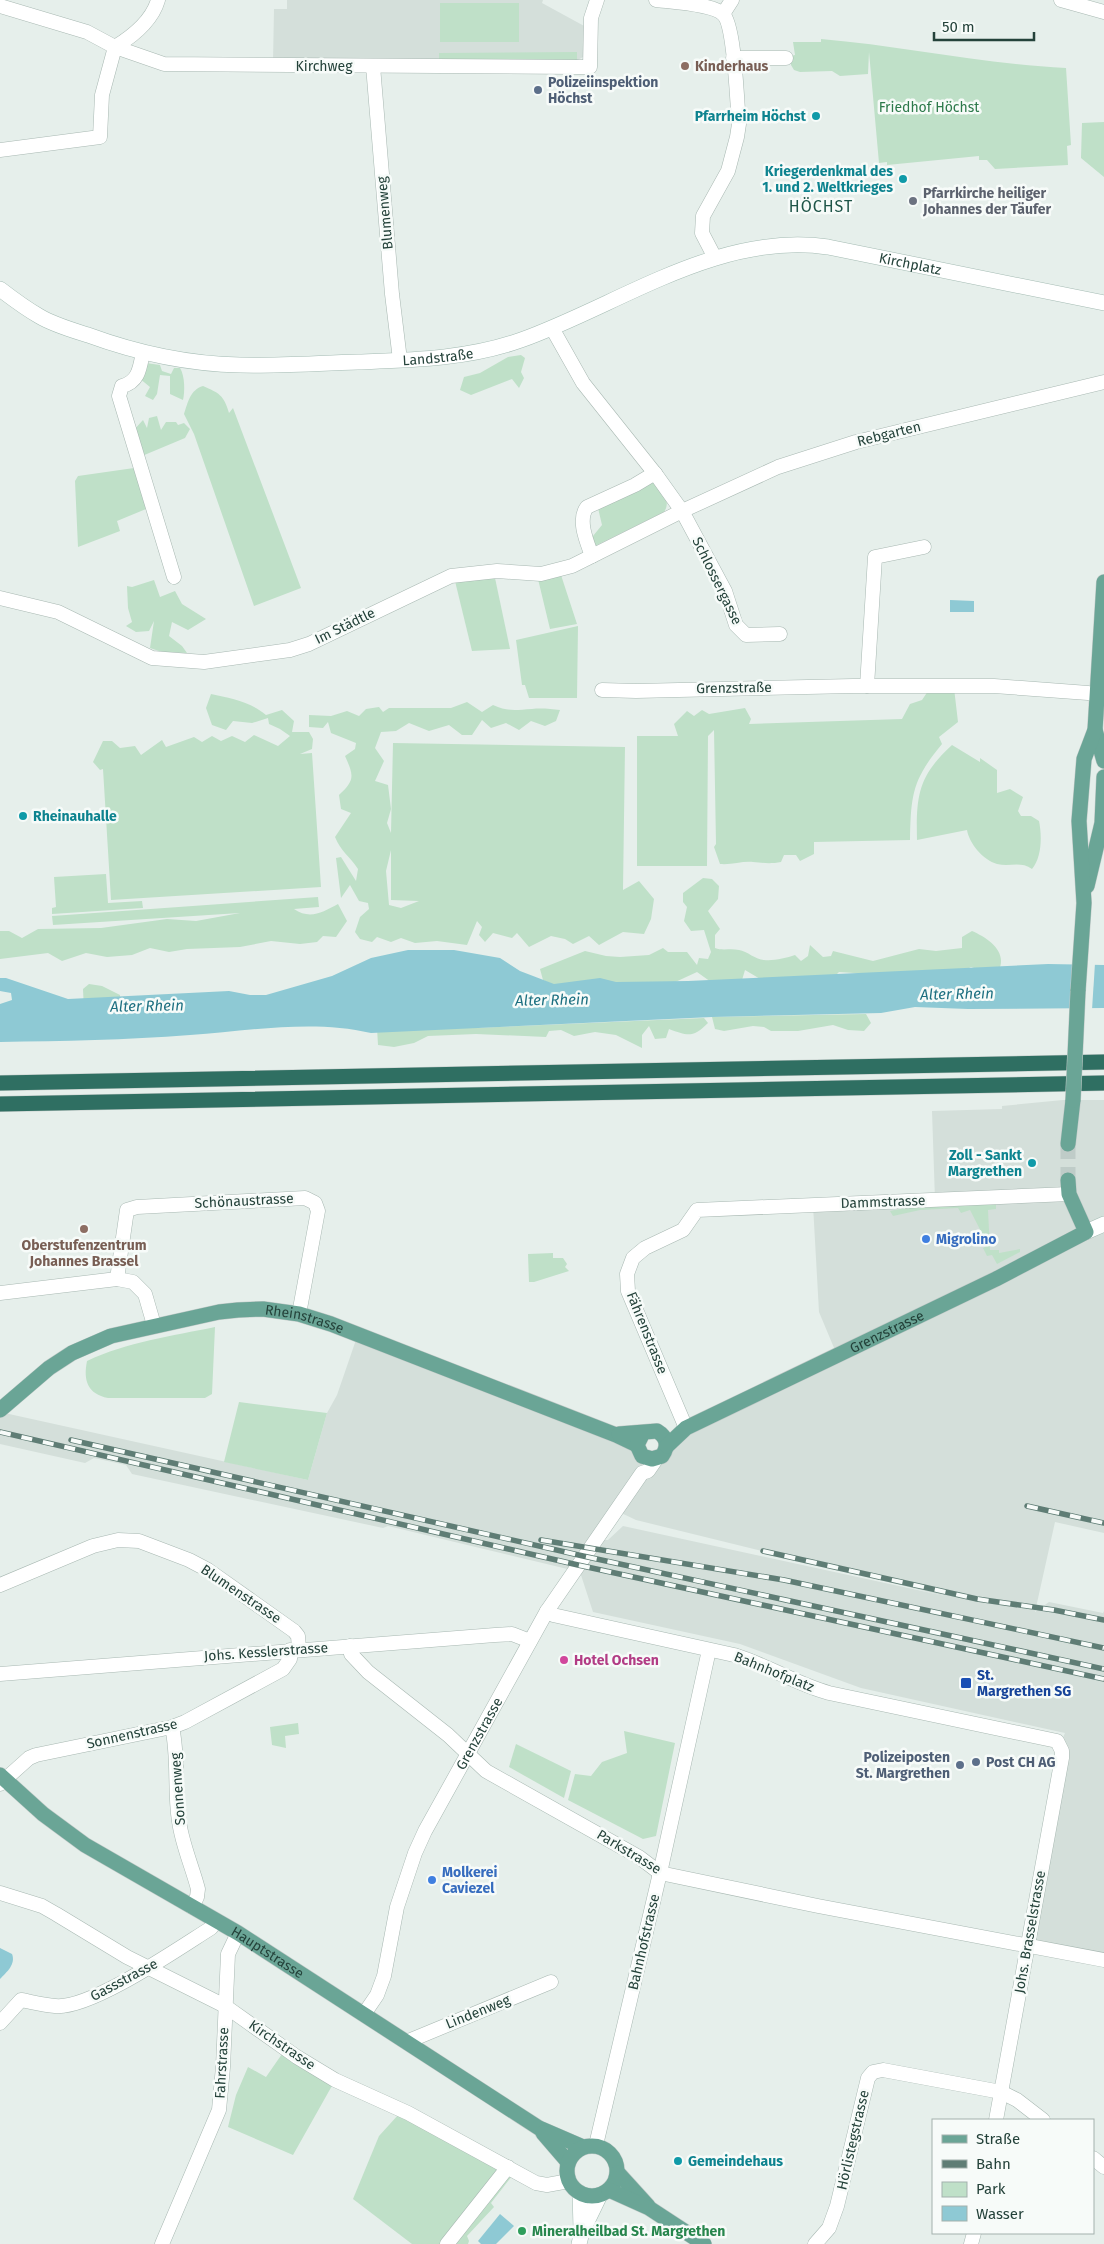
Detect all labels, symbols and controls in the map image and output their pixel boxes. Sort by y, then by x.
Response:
scale bar [934,10,1034,42]
text: 50 m [942,18,975,36]
street label: Kirchweg [295,58,353,75]
place label: Kinderhaus [695,58,768,75]
marker: Kinderhaus [679,60,691,72]
place label: Polizeiinspektion Höchst [548,74,658,107]
marker: Polizeiinspektion Höchst [532,84,544,96]
park label: Friedhof Höchst [879,99,980,116]
place label: Pfarrheim Höchst [695,108,807,125]
marker: Pfarrheim Höchst [810,110,822,122]
place label: Kriegerdenkmal des 1. und 2. Weltkrieges [762,163,893,196]
marker: Kriegerdenkmal des 1. und 2. Weltkrieges [897,173,909,185]
street label: Blumenweg [373,175,397,250]
place label: Pfarrkirche heiliger Johannes der Täufer [922,185,1051,218]
marker: Pfarrkirche heiliger Johannes der Täufer [907,195,919,207]
district label: HÖCHST [789,197,853,216]
street label: Kirchplatz [877,249,943,278]
street label: Landstraße [402,344,475,369]
street label: Rebgarten [855,418,923,450]
street label: Schlossergasse [688,534,746,628]
street label: Im Städtle [312,604,378,648]
street label: Grenzstraße [696,679,772,697]
place label: Rheinauhalle [33,808,117,825]
marker: Rheinauhalle [17,810,29,822]
water label: Alter Rhein [919,984,994,1004]
water label: Alter Rhein [514,990,589,1010]
water label: Alter Rhein [109,996,184,1016]
place label: Zoll - Sankt Margrethen [948,1147,1023,1180]
marker: Zoll - Sankt Margrethen [1026,1157,1038,1169]
street label: Schönaustrasse [194,1190,294,1212]
street label: Dammstrasse [840,1192,926,1212]
marker: Oberstufenzentrum Johannes Brassel [78,1223,90,1235]
place label: Migrolino [936,1231,996,1248]
marker: Migrolino [920,1233,932,1245]
place label: Oberstufenzentrum Johannes Brassel [22,1237,147,1270]
street label: Fährenstrasse [623,1289,671,1377]
street label: Rheinstrasse [264,1301,347,1337]
street label: Grenzstrasse [847,1306,927,1357]
street label: Blumenstrasse [198,1561,284,1627]
street label: Johs. Kesslerstrasse [203,1639,329,1665]
street label: Bahnhofplatz [732,1648,816,1696]
place label: Hotel Ochsen [574,1652,659,1669]
marker: Hotel Ochsen [558,1654,570,1666]
place label: St. Margrethen SG [977,1667,1071,1700]
marker: St. Margrethen SG [959,1676,973,1690]
street label: Grenzstrasse [452,1694,506,1773]
street label: Sonnenstrasse [85,1715,179,1753]
place label: Polizeiposten St. Margrethen [856,1749,950,1782]
street label: Sonnenweg [167,1751,189,1826]
place label: Post CH AG [986,1754,1055,1771]
marker: Post CH AG [970,1756,982,1768]
marker: Polizeiposten St. Margrethen [954,1759,966,1771]
street label: Parkstrasse [594,1826,664,1878]
place label: Molkerei Caviezel [442,1864,498,1897]
street label: Johs. Brasselstrasse [1011,1869,1049,1995]
marker: Molkerei Caviezel [426,1874,438,1886]
street label: Bahnhofstrasse [625,1892,663,1992]
street label: Hauptstrasse [228,1922,307,1982]
street label: Gassstrasse [87,1955,161,2005]
street label: Lindenweg [443,1991,514,2033]
street label: Kirchstrasse [245,2017,319,2073]
street label: Fahrstrasse [212,2027,232,2099]
street label: Hörlistegstrasse [833,2088,873,2192]
legend [932,2119,1094,2234]
text: Straße [976,2130,1020,2148]
place label: Gemeindehaus [688,2153,783,2170]
marker: Gemeindehaus [672,2155,684,2167]
text: Bahn [976,2155,1011,2173]
text: Park [976,2180,1006,2198]
text: Wasser [976,2205,1024,2223]
place label: Mineralheilbad St. Margrethen [532,2223,725,2240]
marker: Mineralheilbad St. Margrethen [516,2225,528,2237]

